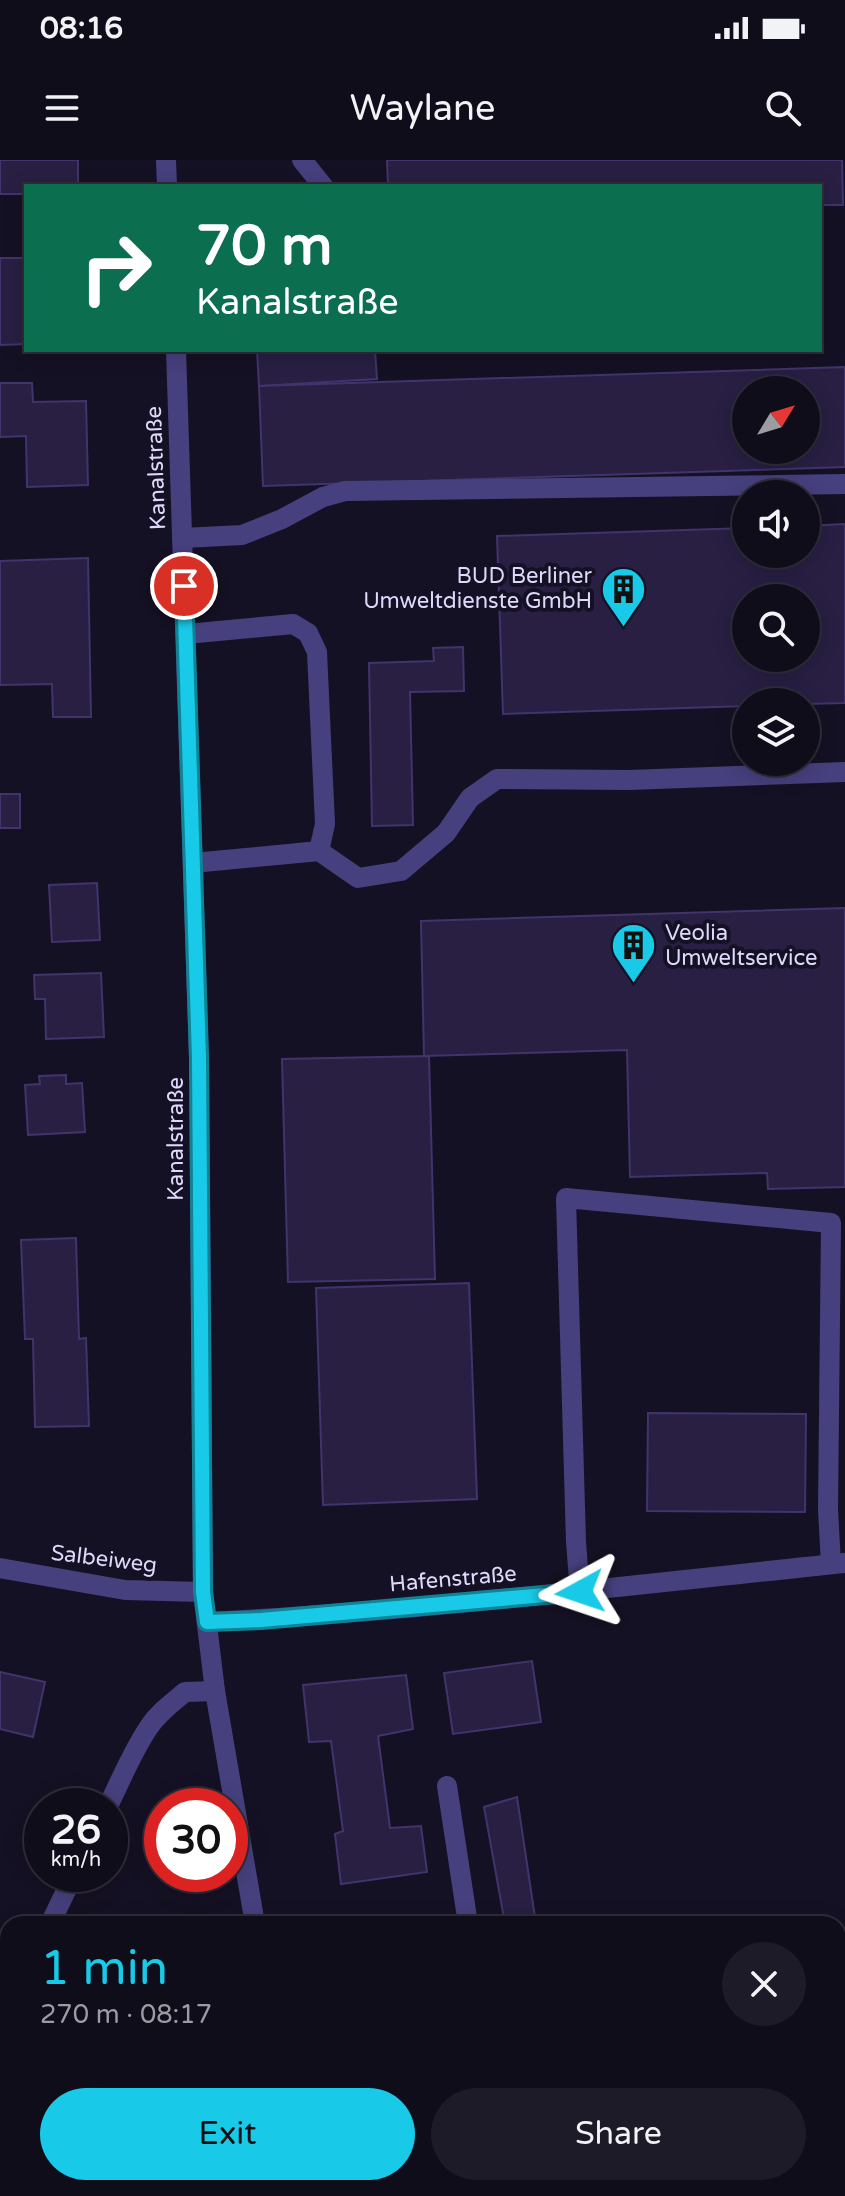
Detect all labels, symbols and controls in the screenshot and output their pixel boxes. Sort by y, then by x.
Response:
text: 08:16 [40,10,123,47]
icon: menu [40,86,84,130]
icon: search [761,86,805,130]
text: Waylane [350,87,495,130]
text: 70 m [196,213,332,280]
icon: right [64,216,168,320]
text: Kanalstraße [196,281,399,324]
north arrow [732,376,820,464]
map controls [732,376,820,776]
street label: Kanalstraße [141,406,171,530]
button: sound [732,480,820,568]
pin [150,552,218,620]
place label: BUD Berliner Umweltdienste GmbH [363,563,593,614]
icon: arrive [162,564,206,608]
building icon: BUD Berliner Umweltdienste GmbH [599,565,647,628]
button: search [732,584,820,672]
button: layers [732,688,820,776]
place label: Veolia Umweltservice [665,920,818,971]
building icon: Veolia Umweltservice [610,922,658,985]
street label: Kanalstraße [163,1077,189,1201]
street label: Salbeiweg [49,1540,159,1578]
position arrow [538,1550,622,1634]
street label: Hafenstraße [388,1560,518,1598]
speed limit sign: 30 [144,1788,248,1892]
text: 26 [51,1806,101,1854]
text: km/h [51,1848,101,1872]
text: 1 min [40,1940,168,1998]
button: close [722,1942,806,2026]
text: 270 m · 08:17 [40,1999,212,2030]
button: Exit [40,2088,415,2180]
button: Share [431,2088,806,2180]

